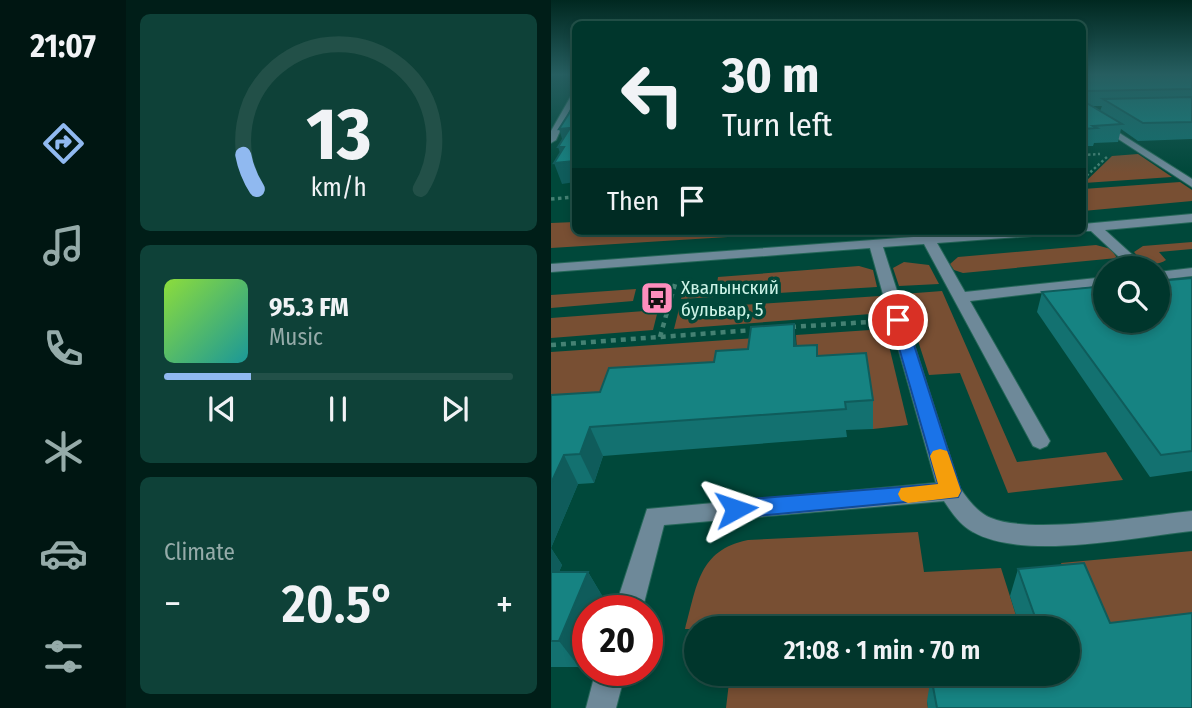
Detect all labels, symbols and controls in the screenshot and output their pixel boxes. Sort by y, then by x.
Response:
text: 21:07 [30,27,96,65]
text: 30 m [722,46,820,105]
icon: left [607,49,698,140]
text: 13 [306,91,371,178]
text: Turn left [722,106,832,144]
icon: directions [39,119,88,168]
text: km/h [311,172,366,202]
icon: arrive [673,182,711,220]
text: Then [607,186,659,217]
icon: music [39,221,88,270]
map controls [1093,256,1170,333]
button: search [1093,256,1170,333]
place label: Хвалынский бульвар, 5 [681,276,779,321]
bus stop icon: Хвалынский бульвар, 5 [638,279,676,317]
pin [868,290,928,350]
text: 95.3 FM [269,292,349,323]
icon: arrive [879,301,917,339]
text: Music [269,323,323,351]
icon: phone [39,324,88,373]
icon: previous [203,390,241,428]
icon: pause [319,390,357,428]
icon: next [436,390,474,428]
icon: climate [39,427,88,476]
position arrow [699,472,773,546]
icon: car [39,529,88,578]
text: Climate [164,538,235,566]
text: 20.5° [282,573,395,636]
text: − [164,581,181,627]
text: + [496,581,513,627]
speed limit sign: 20 [572,595,663,686]
icon: filters [39,632,88,681]
text: 21:08 · 1 min · 70 m [784,635,980,666]

